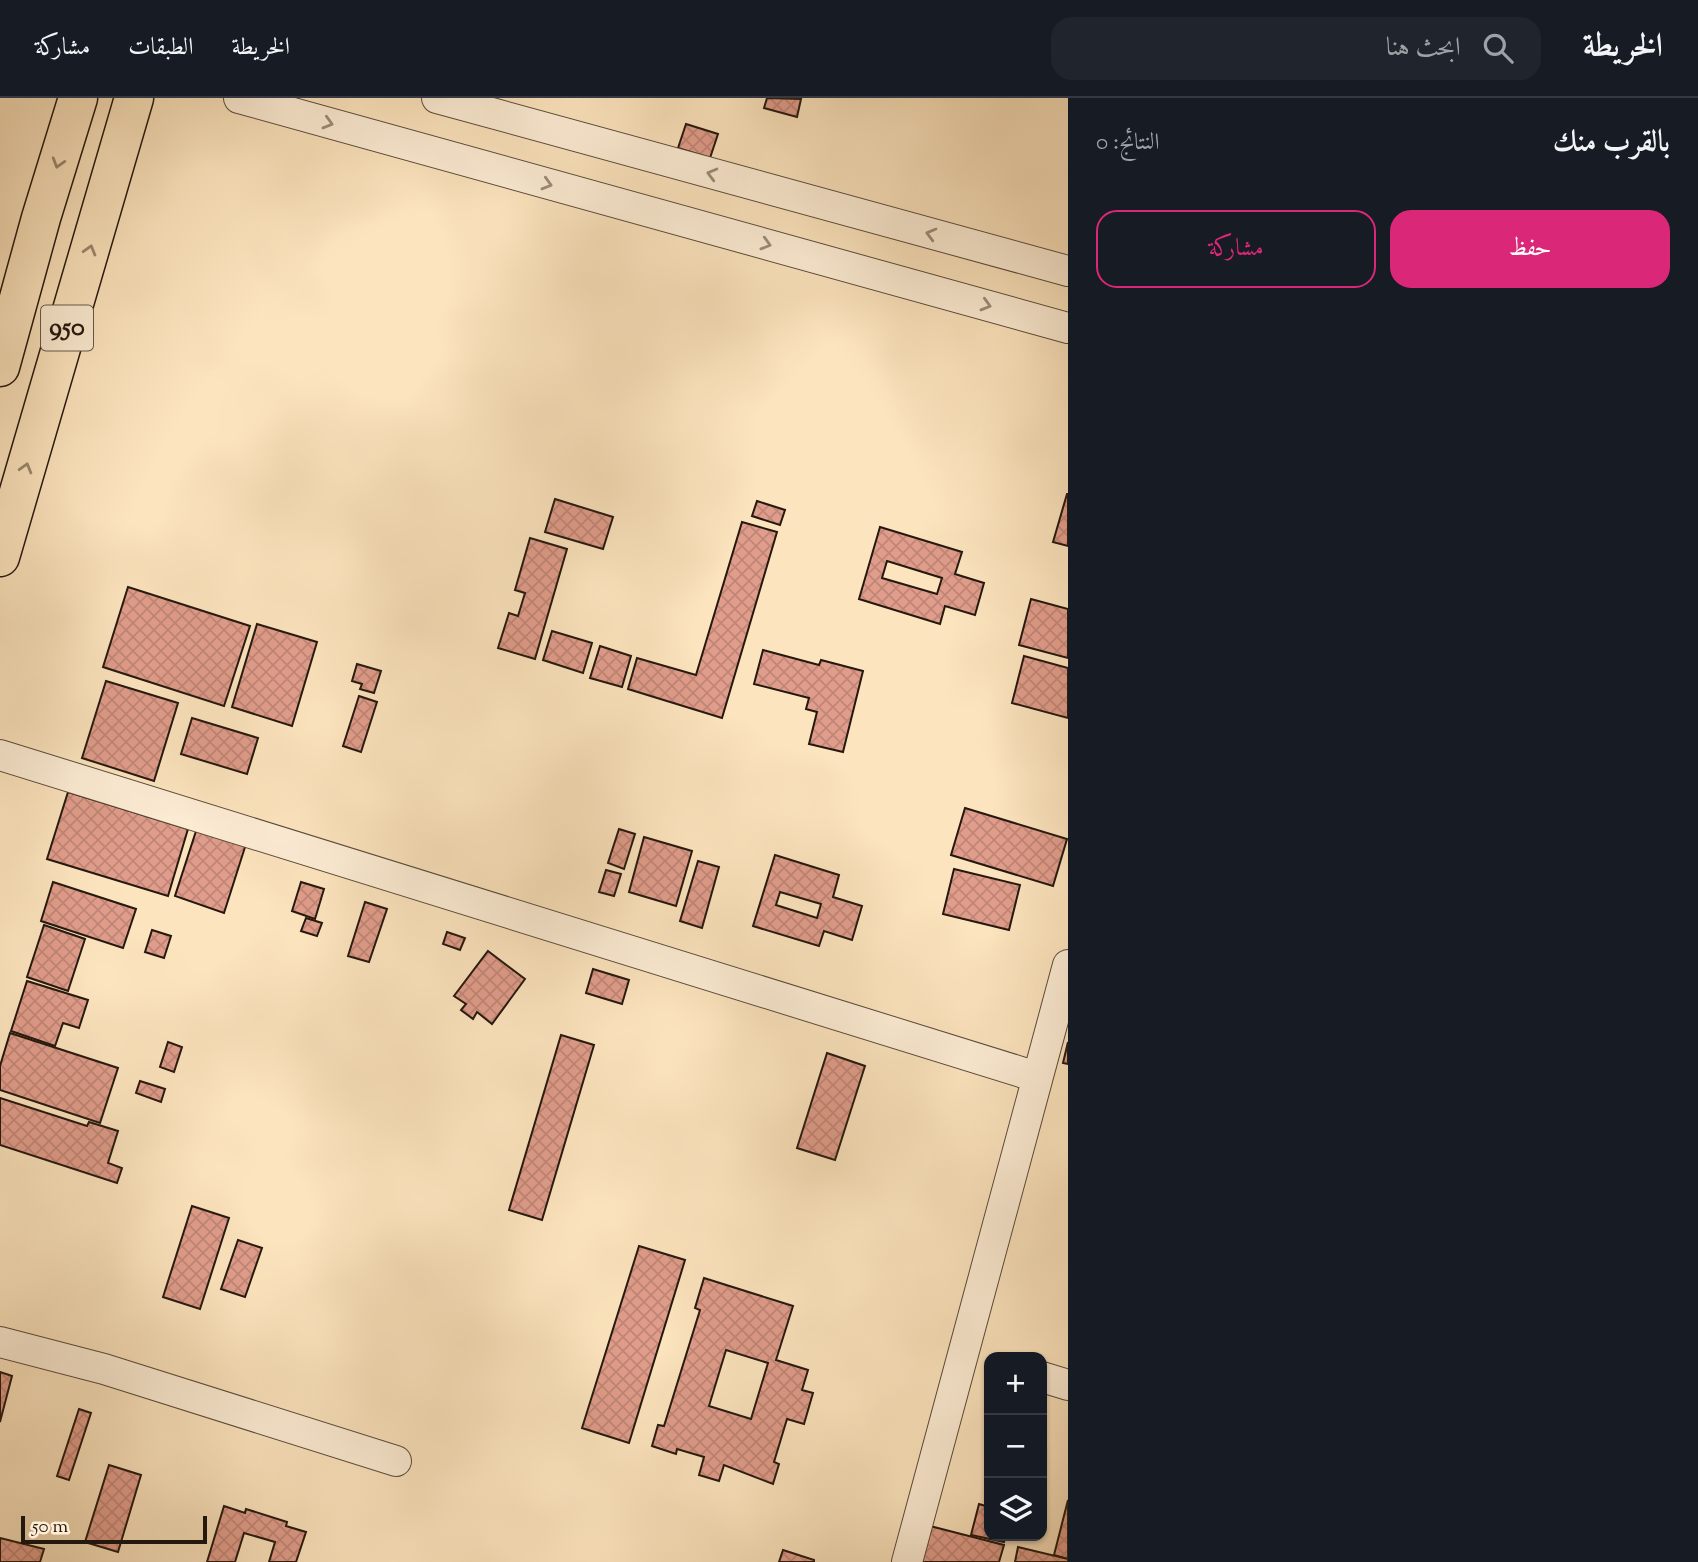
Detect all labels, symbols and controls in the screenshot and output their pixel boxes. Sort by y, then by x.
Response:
search box [1051,17,1541,80]
text: الخريطة [1583,24,1663,72]
icon: search [1479,29,1517,67]
text: ابحث هنا [1386,30,1461,67]
text: مشاركة [35,31,90,65]
text: الطبقات [128,31,194,65]
text: الخريطة [232,31,290,65]
one-way arrow [322,115,334,129]
text: بالقرب منك [1553,122,1670,165]
text: النتائج: 0 [1096,127,1159,160]
one-way arrow [52,156,66,169]
one-way arrow [706,167,718,182]
one-way arrow [541,175,553,190]
button: مشاركة [1096,210,1376,288]
button: حفظ [1390,210,1670,288]
one-way arrow [925,228,937,242]
one-way arrow [760,236,772,251]
one-way arrow [81,244,96,256]
one-way arrow [979,297,991,312]
road number: 950 [41,305,93,350]
one-way arrow [18,463,32,475]
map controls [984,1352,1047,1541]
button: + [984,1352,1047,1415]
button: − [984,1415,1047,1478]
button: layers [984,1478,1047,1541]
scale bar [21,1513,206,1545]
text: 50 m [32,1514,68,1541]

